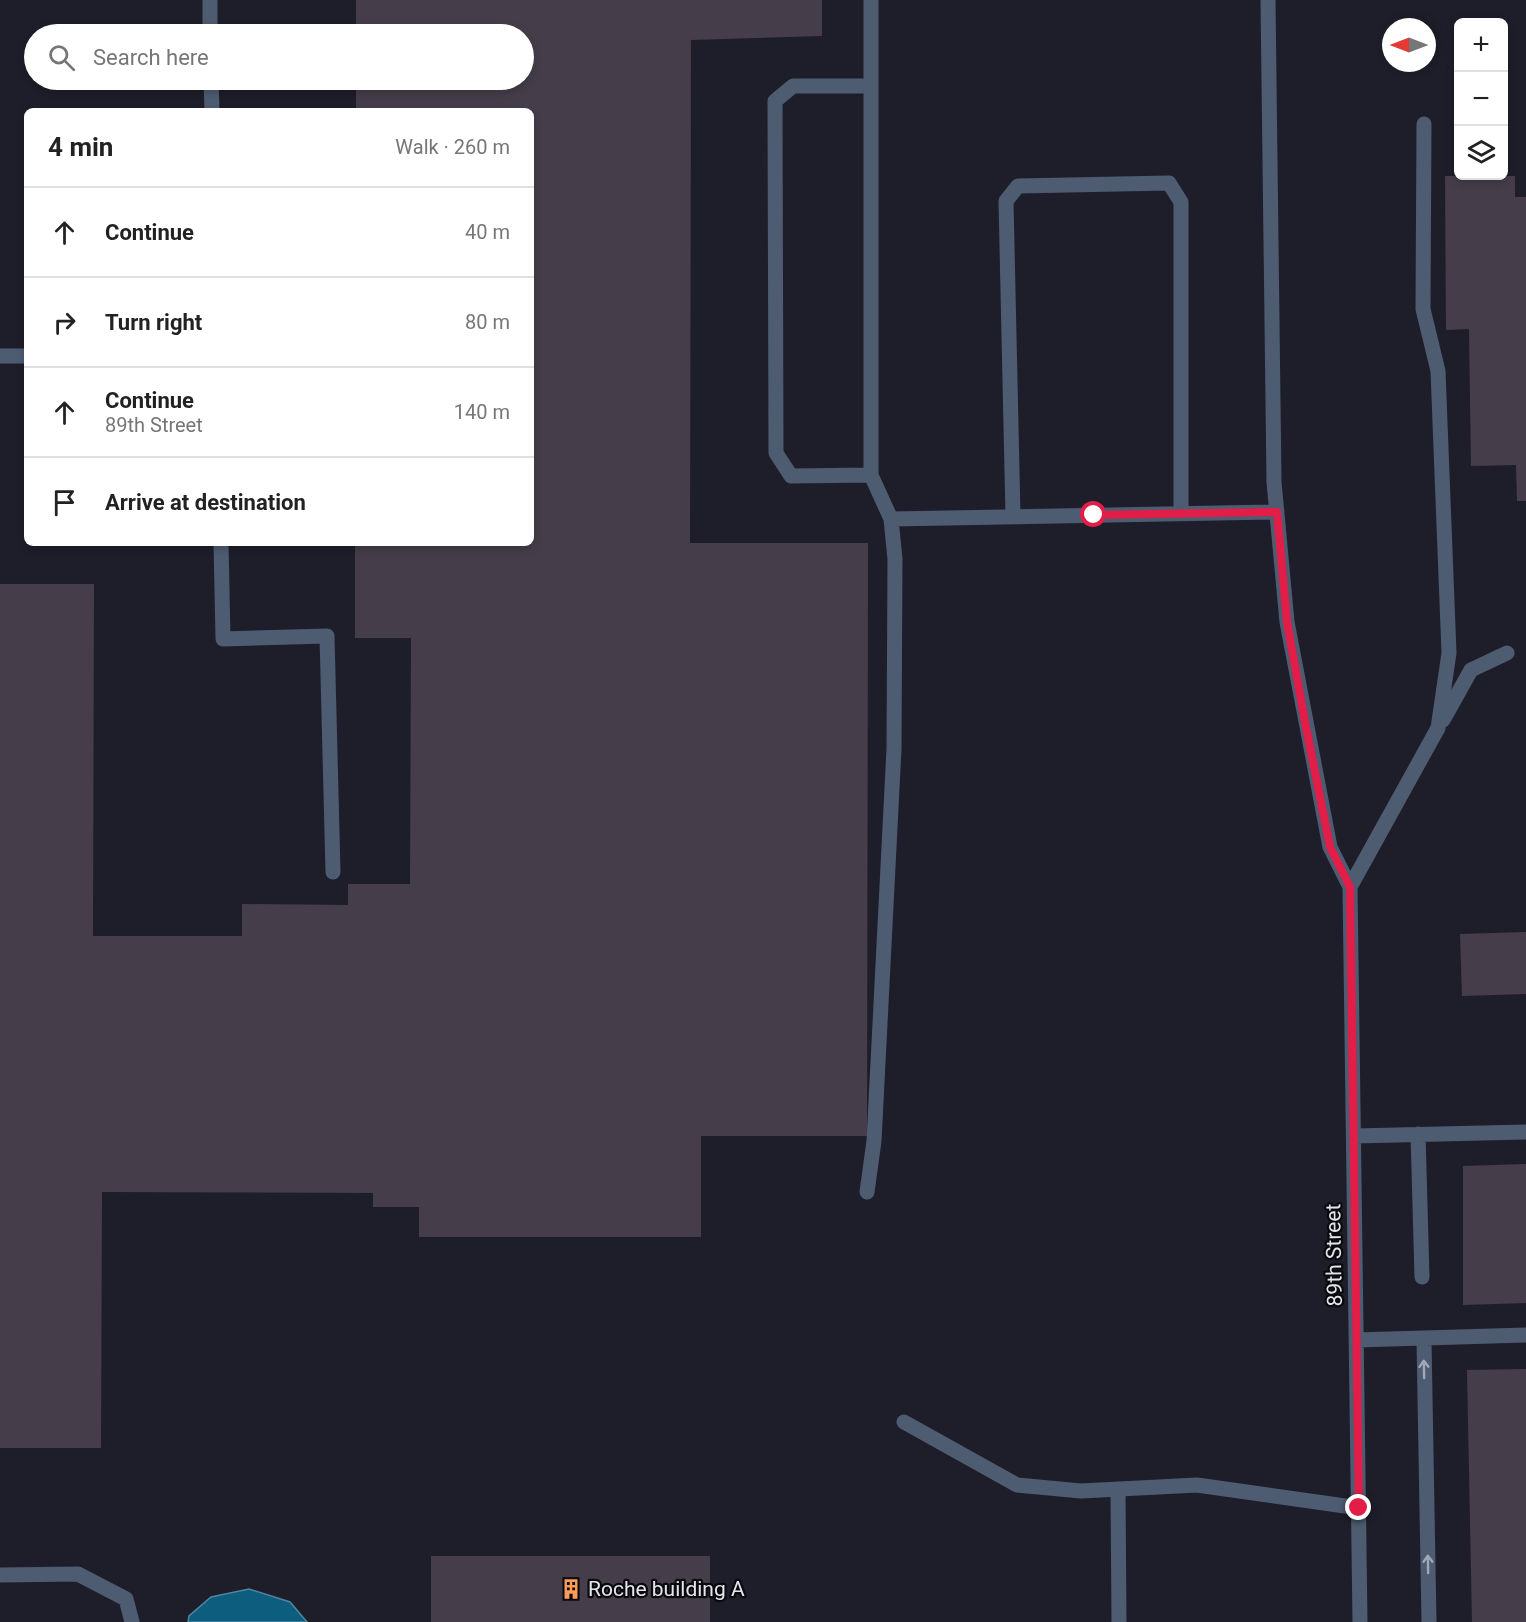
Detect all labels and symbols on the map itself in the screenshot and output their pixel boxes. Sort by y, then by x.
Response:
north arrow [1382,18,1436,72]
route start [1080,501,1106,527]
street label: 89th Street [1321,1203,1347,1307]
one-way arrow [1419,1359,1430,1379]
route end [1345,1494,1371,1520]
one-way arrow [1422,1554,1434,1574]
building icon: Roche building A [559,1577,583,1601]
place label: Roche building A [588,1577,745,1601]

